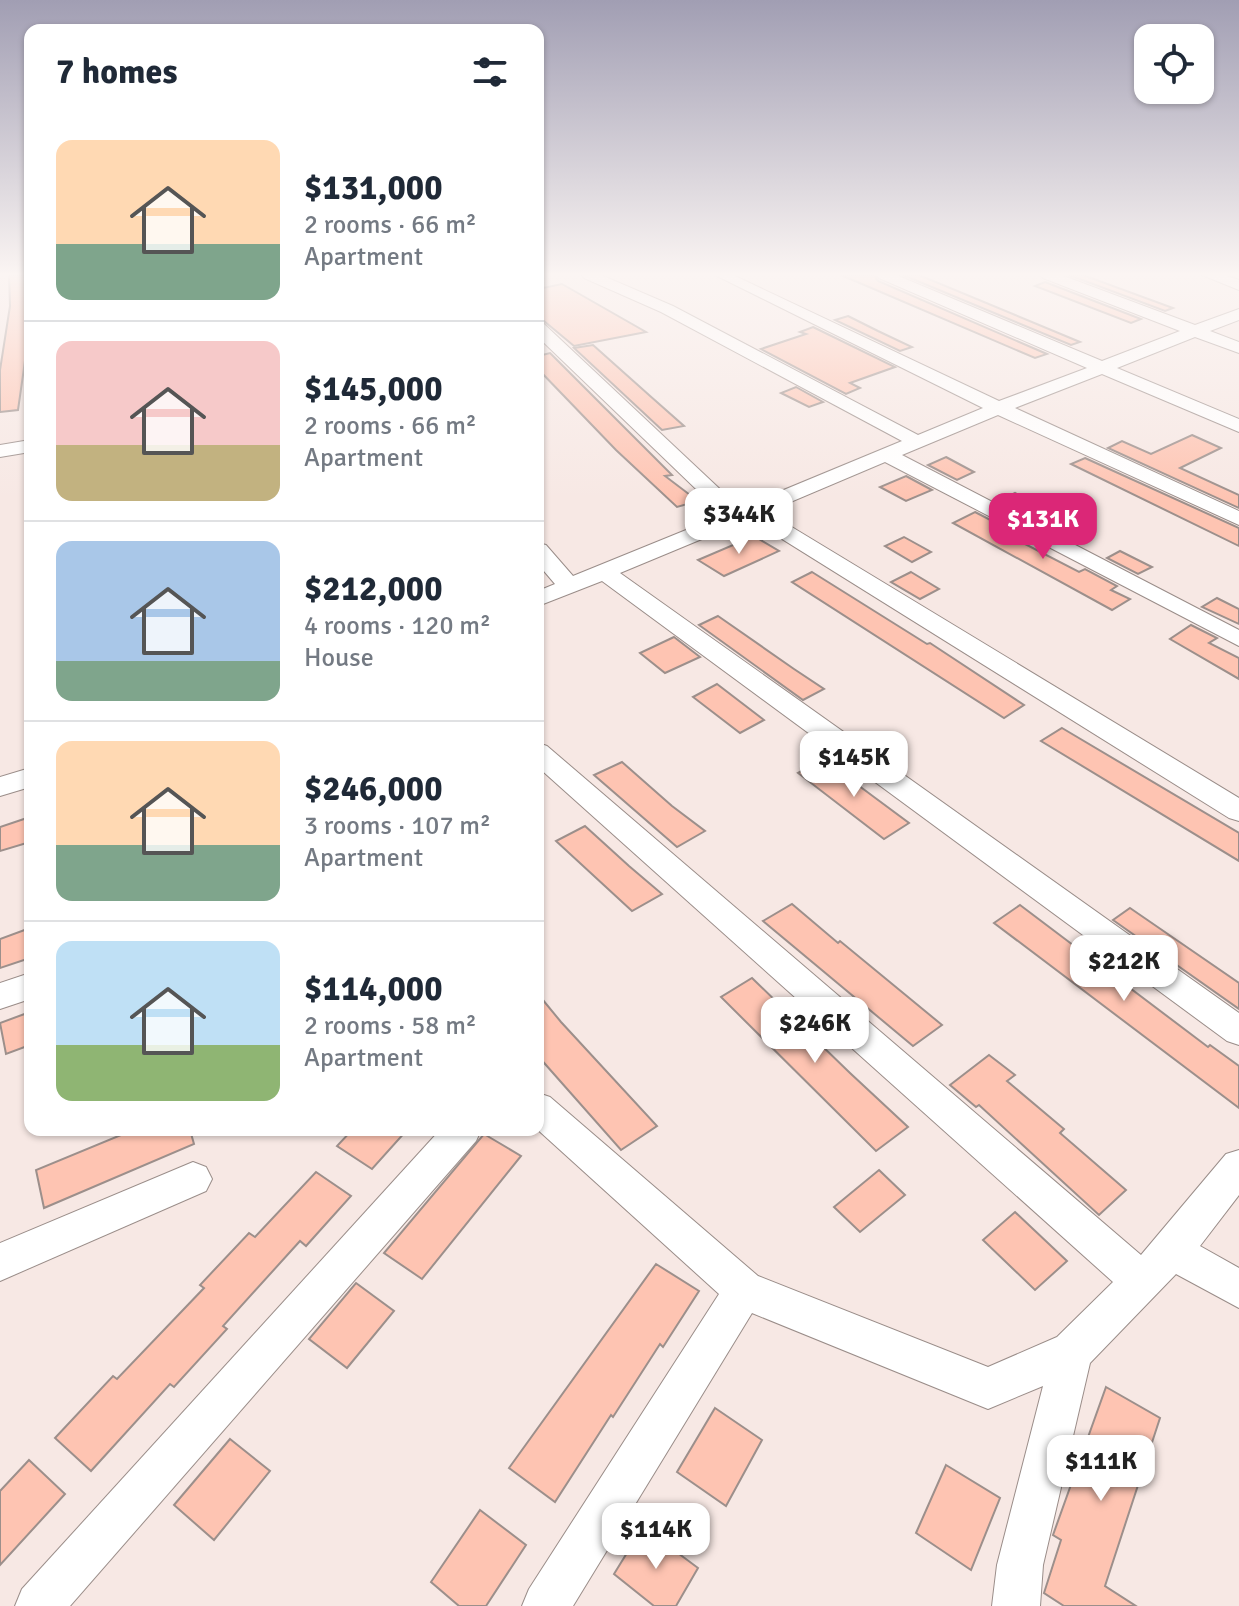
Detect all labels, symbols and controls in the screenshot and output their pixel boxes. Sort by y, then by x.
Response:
map controls [1134,24,1214,104]
button: locate [1134,24,1214,104]
icon: filters [468,50,512,94]
text: 7 homes [56,51,177,93]
text: $131,000 [304,167,443,209]
icon: home [120,172,216,268]
text: 2 rooms · 66 m² [304,209,477,241]
text: Apartment [304,241,423,273]
text: $145,000 [304,368,443,410]
icon: home [120,373,216,469]
text: 2 rooms · 66 m² [304,410,477,442]
text: Apartment [304,442,423,474]
pin: $344K [683,488,795,556]
pin: $131K [987,493,1099,561]
text: $344K [703,498,775,530]
text: $131K [1007,503,1079,535]
text: $212,000 [304,568,443,610]
icon: home [120,573,216,669]
text: 4 rooms · 120 m² [304,610,491,642]
text: House [304,642,374,674]
pin: $145K [798,731,910,799]
text: $145K [818,741,890,773]
text: $246,000 [304,768,443,810]
icon: home [120,773,216,869]
text: 3 rooms · 107 m² [304,810,491,842]
text: Apartment [304,842,423,874]
pin: $212K [1068,935,1180,1003]
text: $212K [1088,945,1160,977]
text: $114,000 [304,968,443,1010]
icon: home [120,973,216,1069]
pin: $246K [759,997,871,1065]
text: $246K [779,1007,851,1039]
text: 2 rooms · 58 m² [304,1010,477,1042]
text: Apartment [304,1042,423,1074]
pin: $111K [1045,1435,1157,1503]
text: $111K [1065,1445,1137,1477]
pin: $114K [600,1503,712,1571]
text: $114K [620,1513,692,1545]

